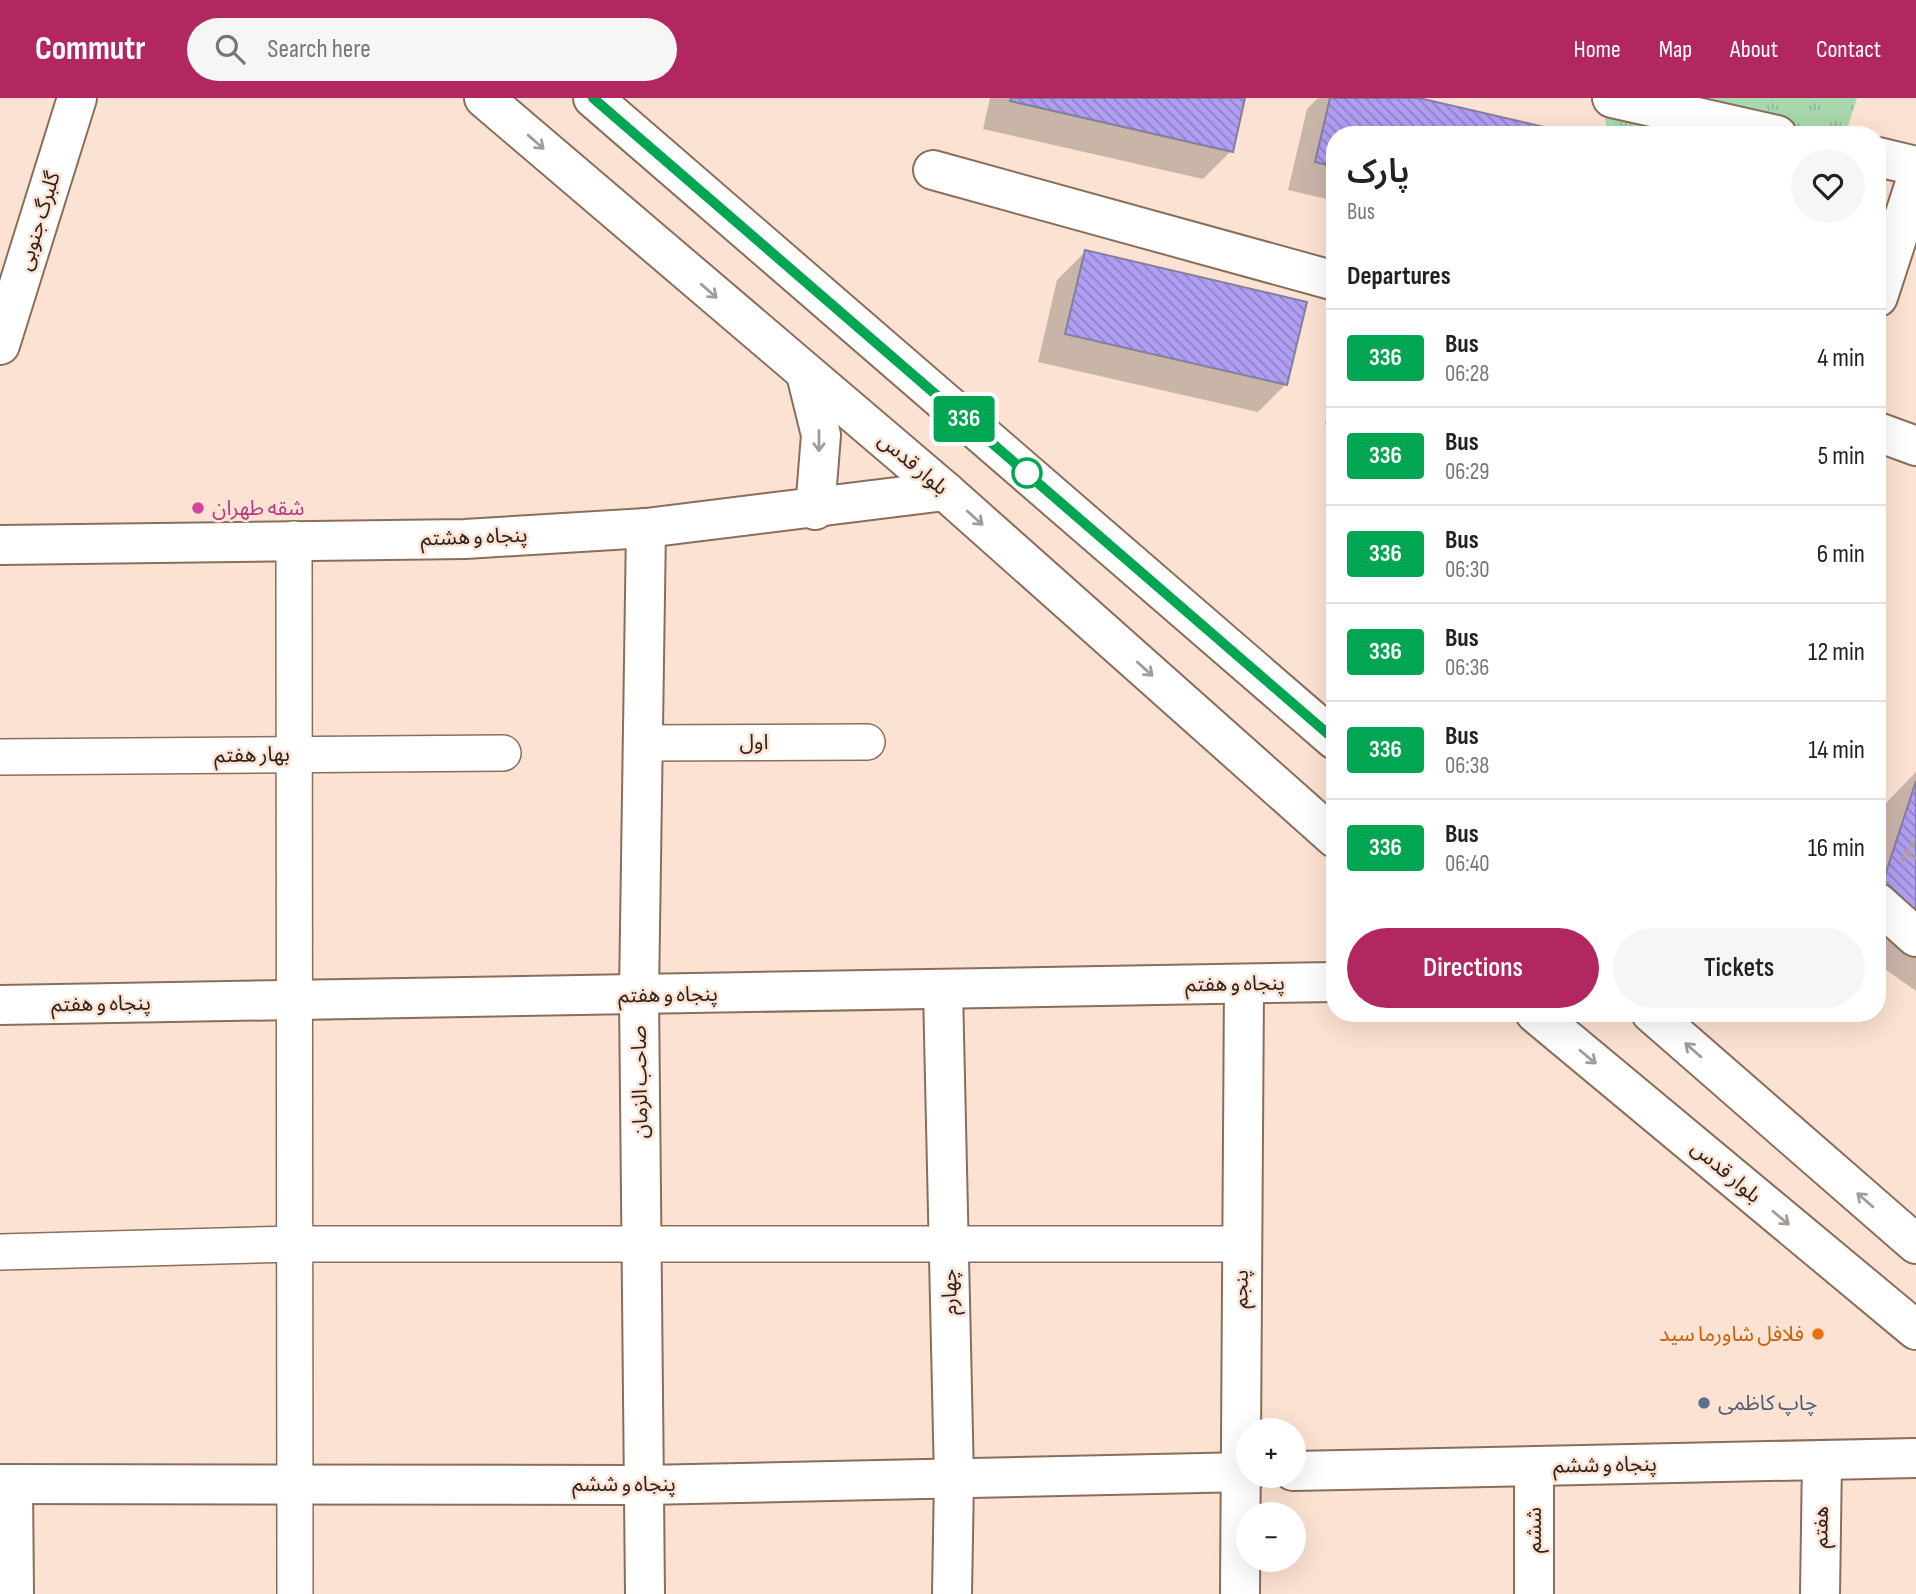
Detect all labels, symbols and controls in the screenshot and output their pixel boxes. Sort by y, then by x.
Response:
search box [187,18,677,81]
text: Commutr [35,29,145,69]
icon: search [211,30,249,68]
text: Search here [267,34,371,65]
text: Home [1573,35,1621,64]
text: Map [1659,35,1692,64]
text: About [1730,35,1778,64]
text: Contact [1816,35,1881,64]
one-way arrow [527,134,545,150]
button: heart [1791,149,1865,223]
text: پارک [1347,152,1410,192]
street label: گلبرگ جنوبی [12,168,66,273]
text: Bus [1347,198,1375,226]
text: Departures [1347,261,1451,292]
one-way arrow [699,283,717,299]
text: Bus [1445,329,1479,360]
text: 336 [1369,343,1402,372]
text: 4 min [1817,343,1865,374]
text: 06:28 [1445,360,1489,388]
line badge: 336 [924,396,1004,442]
text: 336 [948,404,980,433]
street label: بلوار قدس [873,427,953,501]
text: Bus [1445,427,1479,458]
one-way arrow [812,429,826,452]
text: 336 [1369,441,1402,470]
text: 5 min [1818,441,1865,472]
unlabelled marker [1012,458,1042,488]
text: 06:29 [1445,458,1489,486]
place label: شقه طهران [212,496,304,521]
marker: شقه طهران [190,500,206,516]
one-way arrow [966,510,984,526]
street label: پنجاه و هشتم [420,523,528,553]
text: Bus [1445,525,1479,556]
text: 336 [1369,539,1402,568]
text: 6 min [1817,539,1865,570]
text: 06:30 [1445,556,1490,584]
text: Bus [1445,623,1479,654]
text: 336 [1369,637,1402,666]
text: 12 min [1808,637,1865,668]
text: 06:36 [1445,654,1489,682]
one-way arrow [1136,661,1154,677]
text: Bus [1445,721,1479,752]
street label: اول [740,730,768,755]
text: 336 [1369,735,1402,764]
text: 14 min [1808,735,1865,766]
street label: بهار هفتم [214,742,290,770]
text: 06:38 [1445,752,1489,780]
text: Bus [1445,819,1479,850]
text: 336 [1369,833,1402,862]
text: 16 min [1808,833,1865,864]
text: 06:40 [1445,850,1490,878]
button: Directions [1347,928,1599,1008]
button: Tickets [1613,928,1865,1008]
street label: پنجاه و هفتم [1185,971,1285,999]
street label: پنجاه و هفتم [618,982,718,1010]
street label: پنجاه و هفتم [51,991,151,1019]
street label: صاحب الزمان [627,1025,653,1139]
one-way arrow [1684,1042,1702,1058]
one-way arrow [1578,1049,1596,1065]
street label: بلوار قدس [1686,1135,1766,1209]
one-way arrow [1856,1192,1874,1208]
one-way arrow [1772,1210,1790,1226]
street label: چهارم [937,1269,966,1315]
street label: پنجم [1228,1269,1256,1309]
place label: فلافل شاورما سید [1659,1322,1804,1347]
marker: فلافل شاورما سید [1810,1326,1826,1342]
place label: چاپ كاظمى [1718,1391,1817,1416]
marker: چاپ كاظمى [1696,1395,1712,1411]
map controls [1236,1418,1306,1572]
button: + [1236,1418,1306,1488]
street label: پنجاه و ششم [1553,1452,1657,1480]
street label: پنجاه و ششم [572,1472,676,1499]
button: − [1236,1502,1306,1572]
street label: هفتم [1808,1506,1836,1548]
street label: ششم [1522,1507,1549,1553]

